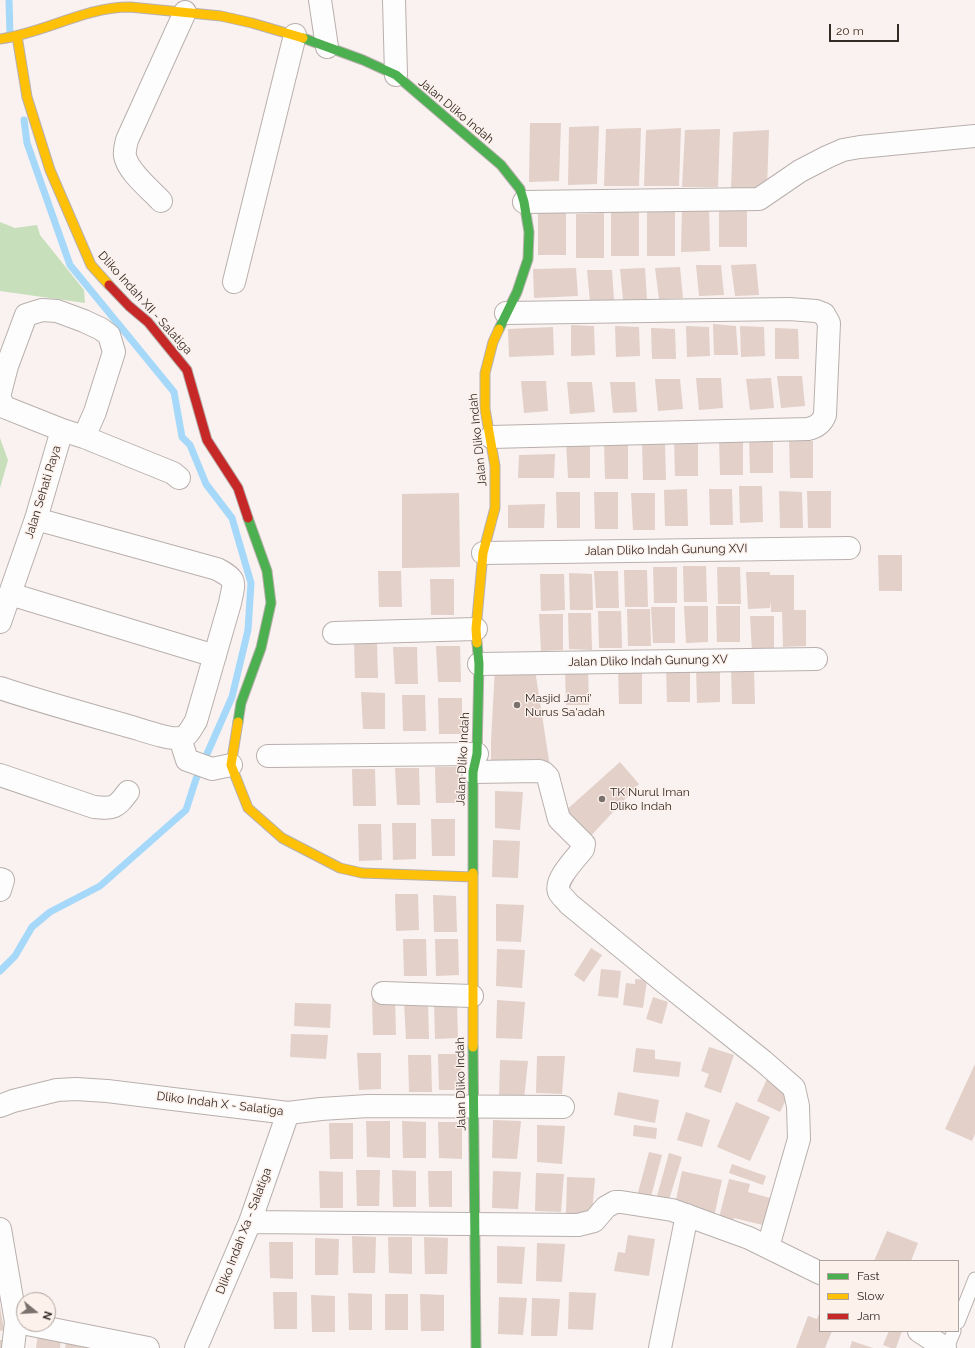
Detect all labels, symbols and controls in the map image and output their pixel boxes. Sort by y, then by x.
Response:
scale bar [831,16,901,42]
text: 20 m [836,24,864,38]
street label: Jalan Dliko Indah [415,75,497,147]
street label: Dliko Indah XII - Salatiga [95,249,195,357]
street label: Jalan Dliko Indah [466,393,490,487]
street label: Jalan Sehati Raya [22,444,64,540]
street label: Jalan Dliko Indah Gunung XVI [584,541,748,559]
street label: Jalan Dliko Indah Gunung XV [568,652,728,670]
place label: Masjid Jami' Nurus Sa'adah [525,691,605,719]
marker: Masjid Jami' Nurus Sa'adah [512,700,522,710]
street label: Jalan Dliko Indah [453,712,473,806]
place label: TK Nurul Iman Dliko Indah [610,785,690,813]
marker: TK Nurul Iman Dliko Indah [597,794,607,804]
street label: Jalan Dliko Indah [453,1037,469,1131]
street label: Dliko Indah X - Salatiga [156,1089,284,1119]
street label: Dliko Indah Xa - Salatiga [213,1166,275,1296]
legend [819,1260,959,1332]
text: Fast [857,1269,880,1283]
text: Slow [857,1289,884,1303]
north arrow [16,1292,56,1332]
text: Jam [857,1309,880,1323]
text: N [39,1310,54,1322]

